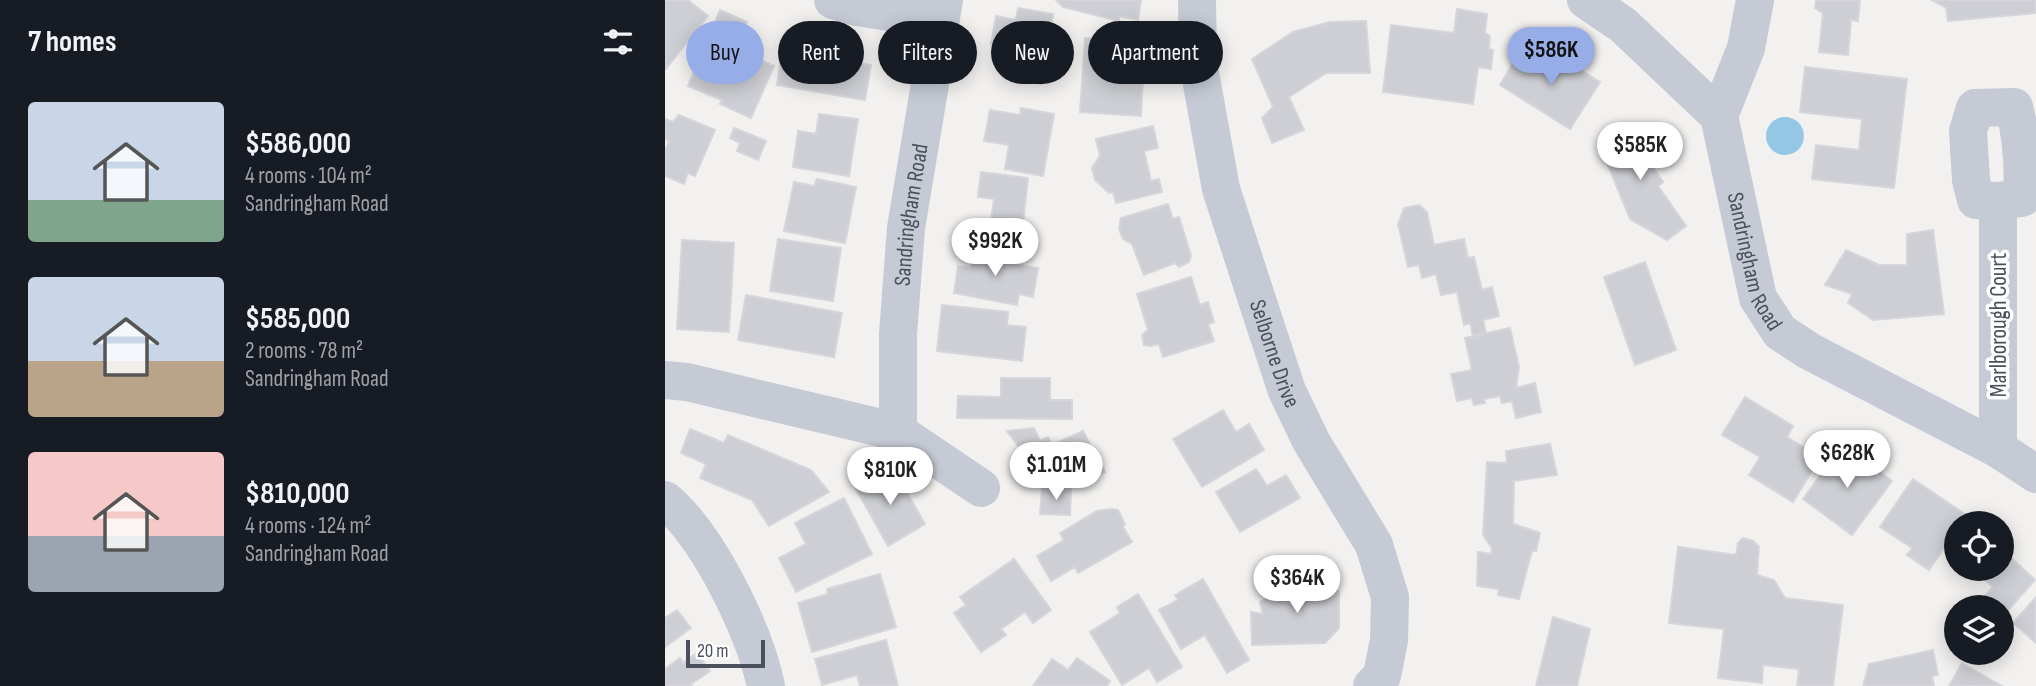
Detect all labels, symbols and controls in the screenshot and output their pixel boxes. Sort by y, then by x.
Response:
chip: Buy [686,21,764,84]
chip: Rent [778,21,864,84]
chip: Filters [878,21,977,84]
chip: New [991,21,1074,84]
chip: Apartment [1088,21,1223,84]
icon: filters [599,23,637,61]
text: 7 homes [28,24,116,60]
pin: $586K [1502,28,1600,87]
text: $586K [1524,36,1578,64]
pin: $585K [1591,122,1689,182]
text: $586,000 [245,126,351,162]
icon: home [84,130,168,214]
text: $585K [1613,131,1667,159]
street label: Sandringham Road [889,141,935,287]
text: 4 rooms · 104 m² [245,162,372,190]
text: Sandringham Road [245,190,388,218]
street label: Sandringham Road [1721,190,1788,336]
pin: $992K [946,218,1044,278]
text: $992K [968,227,1022,255]
street label: Marlborough Court [1985,253,2013,397]
street label: Selborne Drive [1243,296,1306,412]
text: $585,000 [245,301,350,337]
icon: home [84,305,168,389]
text: 2 rooms · 78 m² [245,337,363,365]
text: Sandringham Road [245,365,388,393]
pin: $628K [1798,430,1896,490]
text: $628K [1820,439,1874,467]
pin: $1.01M [999,442,1113,502]
pin: $810K [841,448,939,507]
text: $1.01M [1026,451,1086,479]
text: $810K [863,456,917,484]
text: $810,000 [245,476,350,512]
icon: home [84,480,168,564]
map controls [1944,511,2014,665]
button: locate [1944,511,2014,581]
text: 4 rooms · 124 m² [245,512,371,540]
text: Sandringham Road [245,540,388,568]
pin: $364K [1248,556,1346,615]
text: $364K [1269,564,1325,592]
button: layers [1944,595,2014,665]
scale bar [686,637,765,669]
text: 20 m [697,640,729,663]

